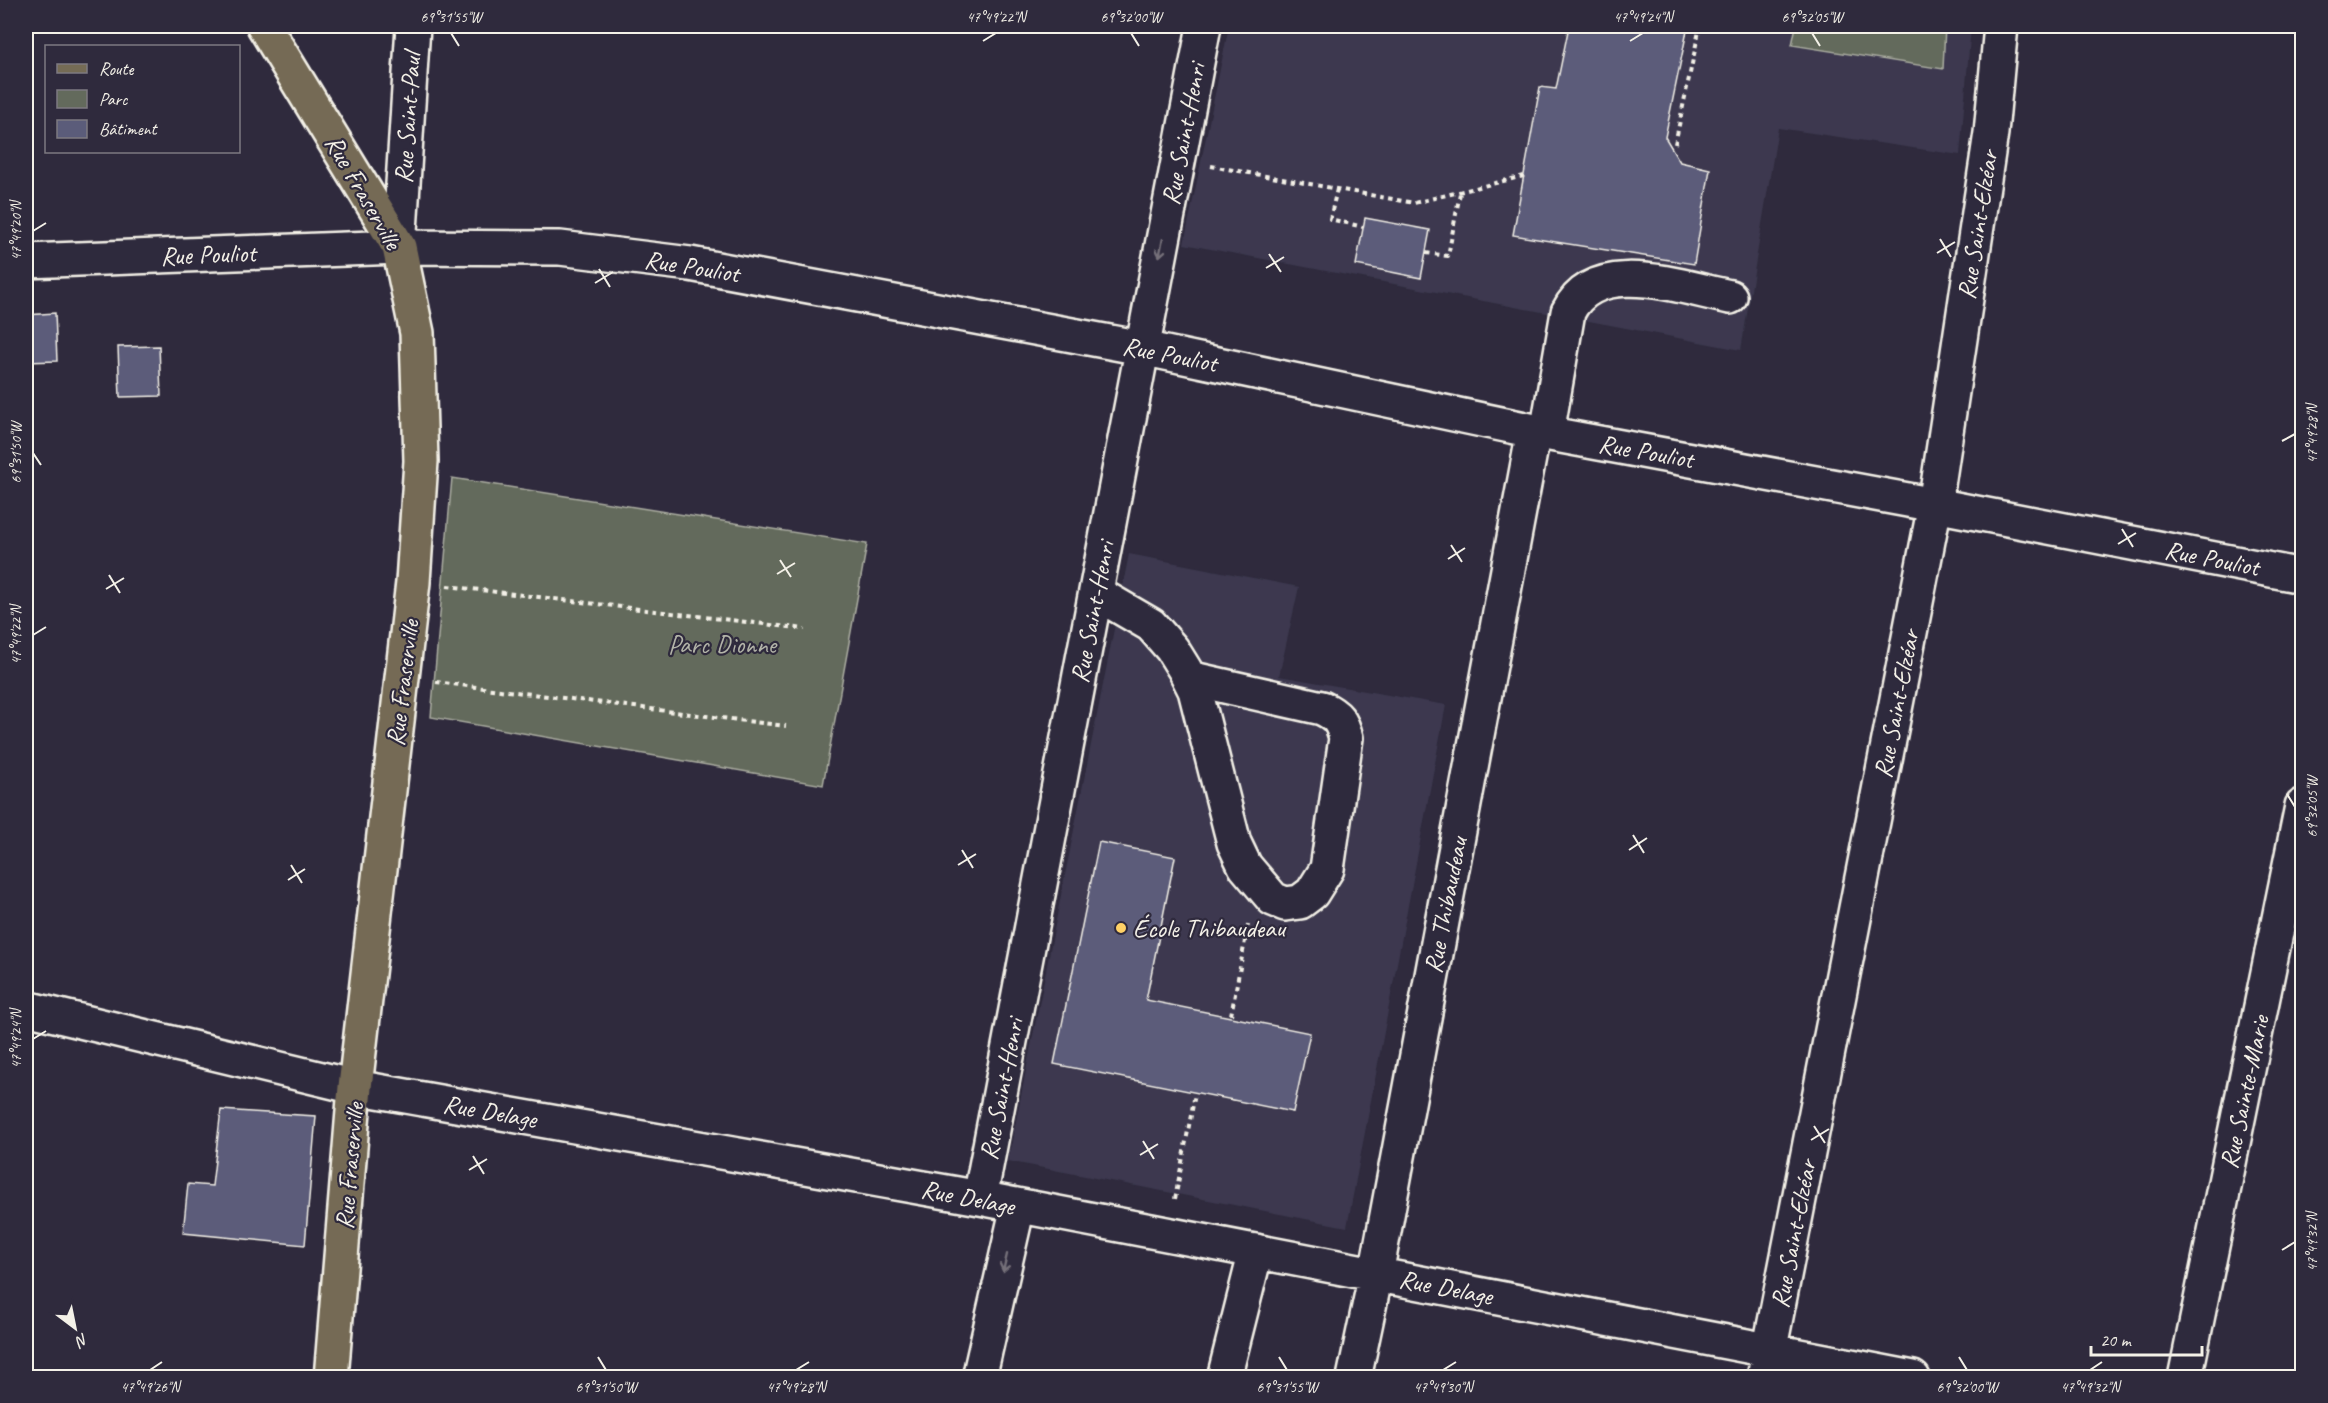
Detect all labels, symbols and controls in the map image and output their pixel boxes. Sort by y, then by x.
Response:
text: 69°31'55"W [421,8,485,27]
text: 47°49'22"N [966,8,1029,27]
text: 69°32'00"W [1101,8,1165,27]
text: 47°49'24"N [1613,8,1676,27]
text: 69°32'05"W [1782,8,1846,27]
legend [45,45,240,153]
street label: Rue Saint-Paul [386,47,429,184]
street label: Rue Saint-Henri [1154,57,1214,208]
text: Route [99,58,134,80]
text: Parc [99,88,128,110]
text: Bâtiment [99,118,159,140]
street label: Rue Fraserville [318,129,410,257]
street label: Rue Saint-Elzéar [1949,146,2006,302]
text: 47°49'20"N [7,198,26,261]
street label: Rue Pouliot [160,236,259,273]
one-way arrow [1155,238,1166,257]
street label: Rue Pouliot [642,243,744,291]
street label: Rue Pouliot [1120,329,1222,380]
text: 47°49'28"N [2303,401,2322,464]
text: 69°31'50"W [7,419,26,483]
street label: Rue Pouliot [1596,427,1698,476]
street label: Rue Pouliot [2162,533,2264,584]
street label: Rue Saint-Henri [1063,535,1123,686]
text: 47°49'22"N [7,602,26,665]
street label: Rue Fraserville [378,617,427,748]
street label: Rue Saint-Elzéar [1866,625,1928,781]
park label: Parc Dionne [668,628,779,661]
text: 69°32'05"W [2303,773,2322,837]
street label: Rue Thibaudeau [1416,832,1475,976]
place label: École Thibaudeau [1133,912,1287,945]
marker: École Thibaudeau [1114,921,1128,935]
text: 47°49'24"N [7,1006,26,1069]
street label: Rue Sainte-Marie [2212,1011,2277,1172]
street label: Rue Saint-Henri [972,1012,1032,1163]
street label: Rue Delage [441,1087,541,1136]
street label: Rue Fraserville [328,1100,372,1231]
street label: Rue Saint-Elzéar [1763,1155,1825,1311]
street label: Rue Delage [918,1172,1019,1223]
text: 47°49'32"N [2303,1209,2322,1272]
one-way arrow [999,1253,1010,1273]
street label: Rue Delage [1396,1262,1497,1313]
north arrow [45,1298,105,1358]
scale bar [2091,1319,2202,1357]
text: N [70,1329,92,1353]
text: 20 m [2100,1329,2133,1351]
text: 47°49'26"N [120,1378,183,1397]
text: 69°31'50"W [576,1378,640,1397]
text: 47°49'28"N [766,1378,829,1397]
text: 69°31'55"W [1257,1378,1321,1397]
text: 47°49'30"N [1413,1378,1476,1397]
text: 69°32'00"W [1937,1378,2001,1397]
text: 47°49'32"N [2060,1378,2123,1397]

